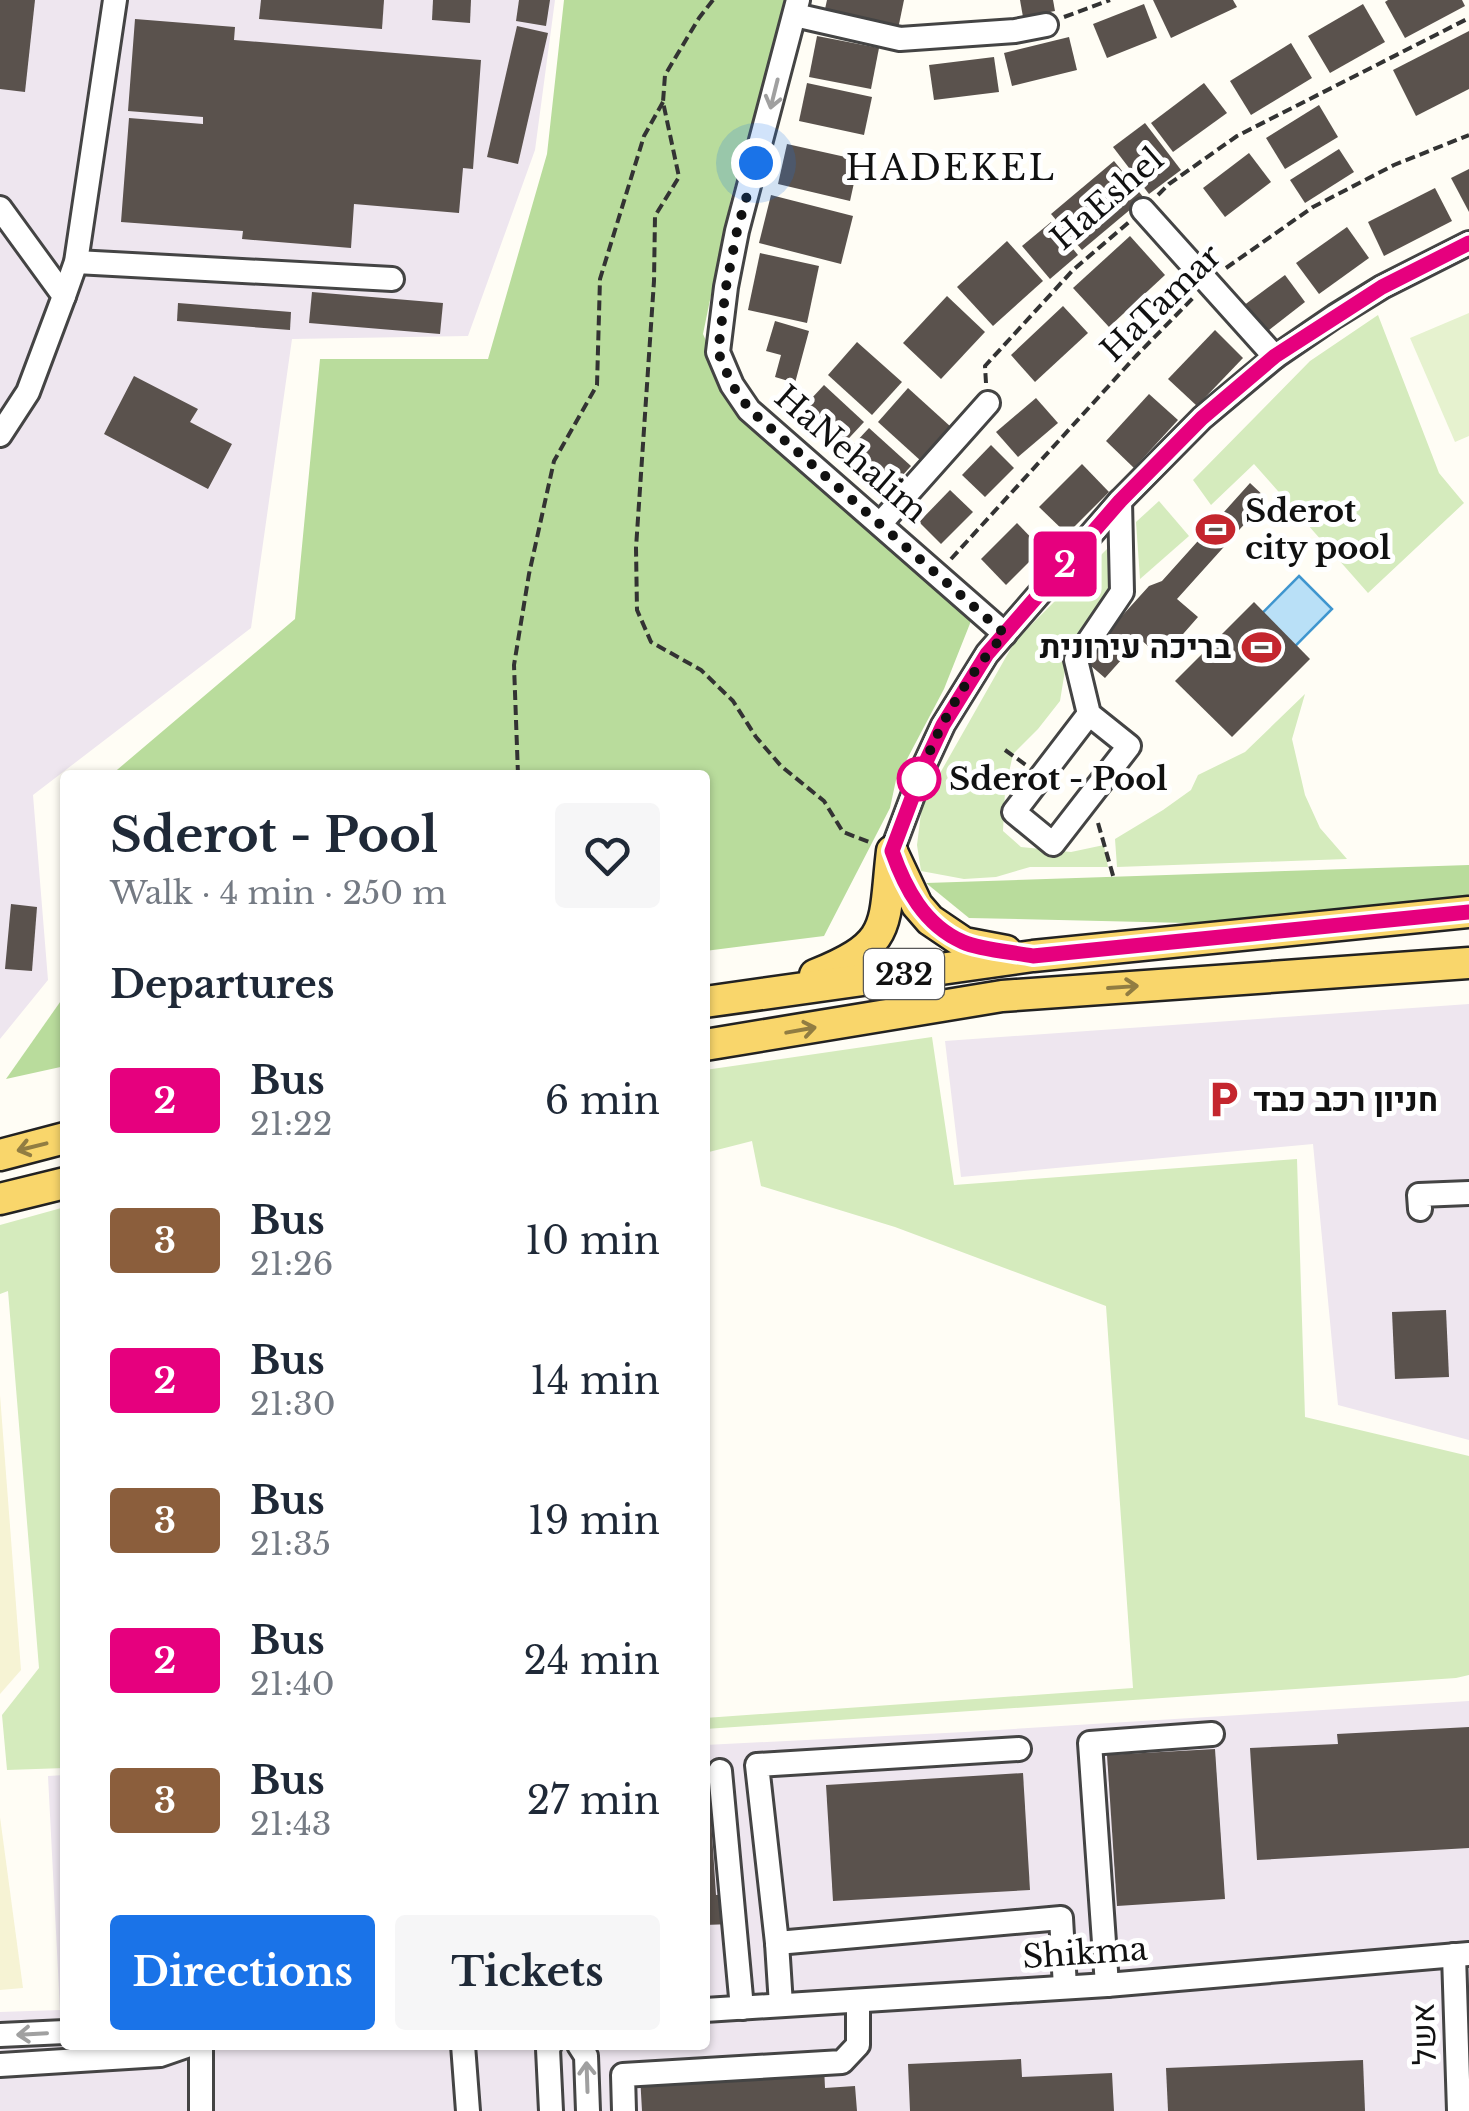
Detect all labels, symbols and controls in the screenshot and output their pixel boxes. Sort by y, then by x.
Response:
one-way arrow [764,78,782,110]
your location [731,138,781,188]
street label: HaEshel [1043,139,1171,259]
district label: HADEKEL [846,146,1056,189]
street label: HaTamar [1093,235,1230,370]
street label: HaNehalim [767,377,935,531]
place label: Sderot city pool [1245,491,1391,568]
sports icon: Sderot city pool [1194,508,1236,550]
line badge: 2 [1032,532,1098,596]
text: 2 [1054,543,1076,586]
sports icon: בריכה עירונית [1240,626,1282,668]
place label: בריכה עירונית [1040,627,1231,667]
marker: Sderot - Pool [898,758,940,800]
place label: Sderot - Pool [949,759,1168,799]
button: heart [555,803,660,908]
text: Sderot - Pool [110,805,438,865]
text: Walk · 4 min · 250 m [110,873,447,913]
road number: 232 [864,949,944,999]
text: Departures [110,961,334,1008]
one-way arrow [1107,977,1139,996]
one-way arrow [785,1020,817,1039]
text: Bus [250,1057,325,1104]
text: 6 min [545,1077,660,1124]
text: 2 [154,1079,176,1122]
parking icon: חניון רכב כבד [1202,1079,1244,1121]
place label: חניון רכב כבד [1253,1080,1438,1120]
text: 21:22 [250,1104,333,1144]
one-way arrow [17,1138,49,1157]
text: Bus [250,1197,325,1244]
text: 10 min [525,1217,660,1264]
text: 3 [154,1219,176,1262]
text: 21:26 [250,1244,333,1284]
text: Bus [250,1337,325,1384]
text: 14 min [530,1357,660,1404]
text: 2 [154,1359,176,1402]
text: 21:30 [250,1384,336,1424]
text: Bus [250,1477,325,1524]
text: 19 min [528,1497,660,1544]
text: 3 [154,1499,176,1542]
text: 21:35 [250,1524,331,1564]
text: Bus [250,1617,325,1664]
text: 24 min [524,1637,660,1684]
text: 2 [154,1639,176,1682]
text: 21:40 [250,1664,335,1704]
text: Bus [250,1757,325,1804]
text: 27 min [527,1777,660,1824]
text: 3 [154,1779,176,1822]
text: 21:43 [250,1804,332,1844]
button: Directions [110,1915,375,2030]
button: Tickets [395,1915,660,2030]
street label: Shikma [1021,1929,1149,1977]
street label: אשל [1403,2002,1445,2066]
one-way arrow [17,2025,49,2044]
one-way arrow [577,2061,596,2093]

